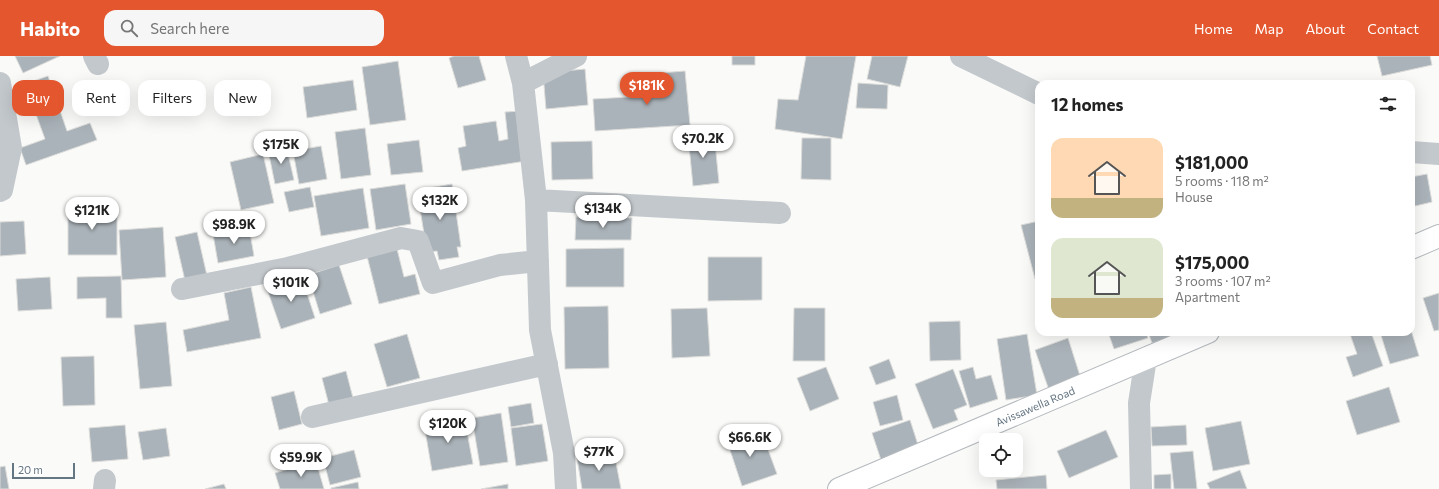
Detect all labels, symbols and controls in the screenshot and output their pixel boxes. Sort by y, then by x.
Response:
search box [104,10,384,46]
text: Habito [20,17,80,40]
icon: search [118,17,140,39]
text: Search here [150,19,229,37]
text: Home [1194,20,1233,37]
text: Map [1255,20,1283,37]
text: About [1305,20,1345,37]
text: Contact [1367,20,1419,37]
pin: $181K [619,72,675,106]
text: $181K [629,77,665,93]
chip: Buy [12,80,64,116]
chip: Rent [72,80,130,116]
chip: Filters [138,80,206,116]
chip: New [214,80,271,116]
icon: filters [1377,93,1399,115]
text: 12 homes [1051,94,1123,115]
pin: $70.2K [670,125,736,159]
text: $70.2K [682,130,724,146]
pin: $175K [253,131,309,165]
text: $175K [262,136,300,152]
text: $181,000 [1175,152,1249,173]
icon: home [1083,154,1131,202]
text: 5 rooms · 118 m² [1175,173,1269,189]
pin: $132K [412,187,468,221]
text: House [1175,189,1213,205]
text: $132K [421,192,459,208]
pin: $134K [575,195,631,229]
pin: $121K [64,197,120,231]
text: $134K [584,200,622,216]
text: $121K [74,202,110,218]
pin: $98.9K [201,211,267,245]
text: $98.9K [212,216,256,232]
text: $175,000 [1175,252,1249,273]
icon: home [1083,254,1131,302]
pin: $101K [263,269,319,303]
text: 3 rooms · 107 m² [1175,273,1271,289]
text: $101K [273,274,309,290]
text: Apartment [1175,289,1240,305]
street label: Avissawella Road [993,383,1077,429]
pin: $120K [420,410,476,444]
text: $120K [429,415,467,431]
pin: $66.6K [717,424,783,458]
text: $66.6K [728,429,772,445]
map controls [979,433,1023,477]
button: locate [979,433,1023,477]
pin: $77K [575,438,623,472]
text: $77K [584,443,614,459]
pin: $59.9K [268,444,334,478]
text: $59.9K [279,449,323,465]
scale bar [12,461,75,480]
text: 20 m [18,463,43,476]

